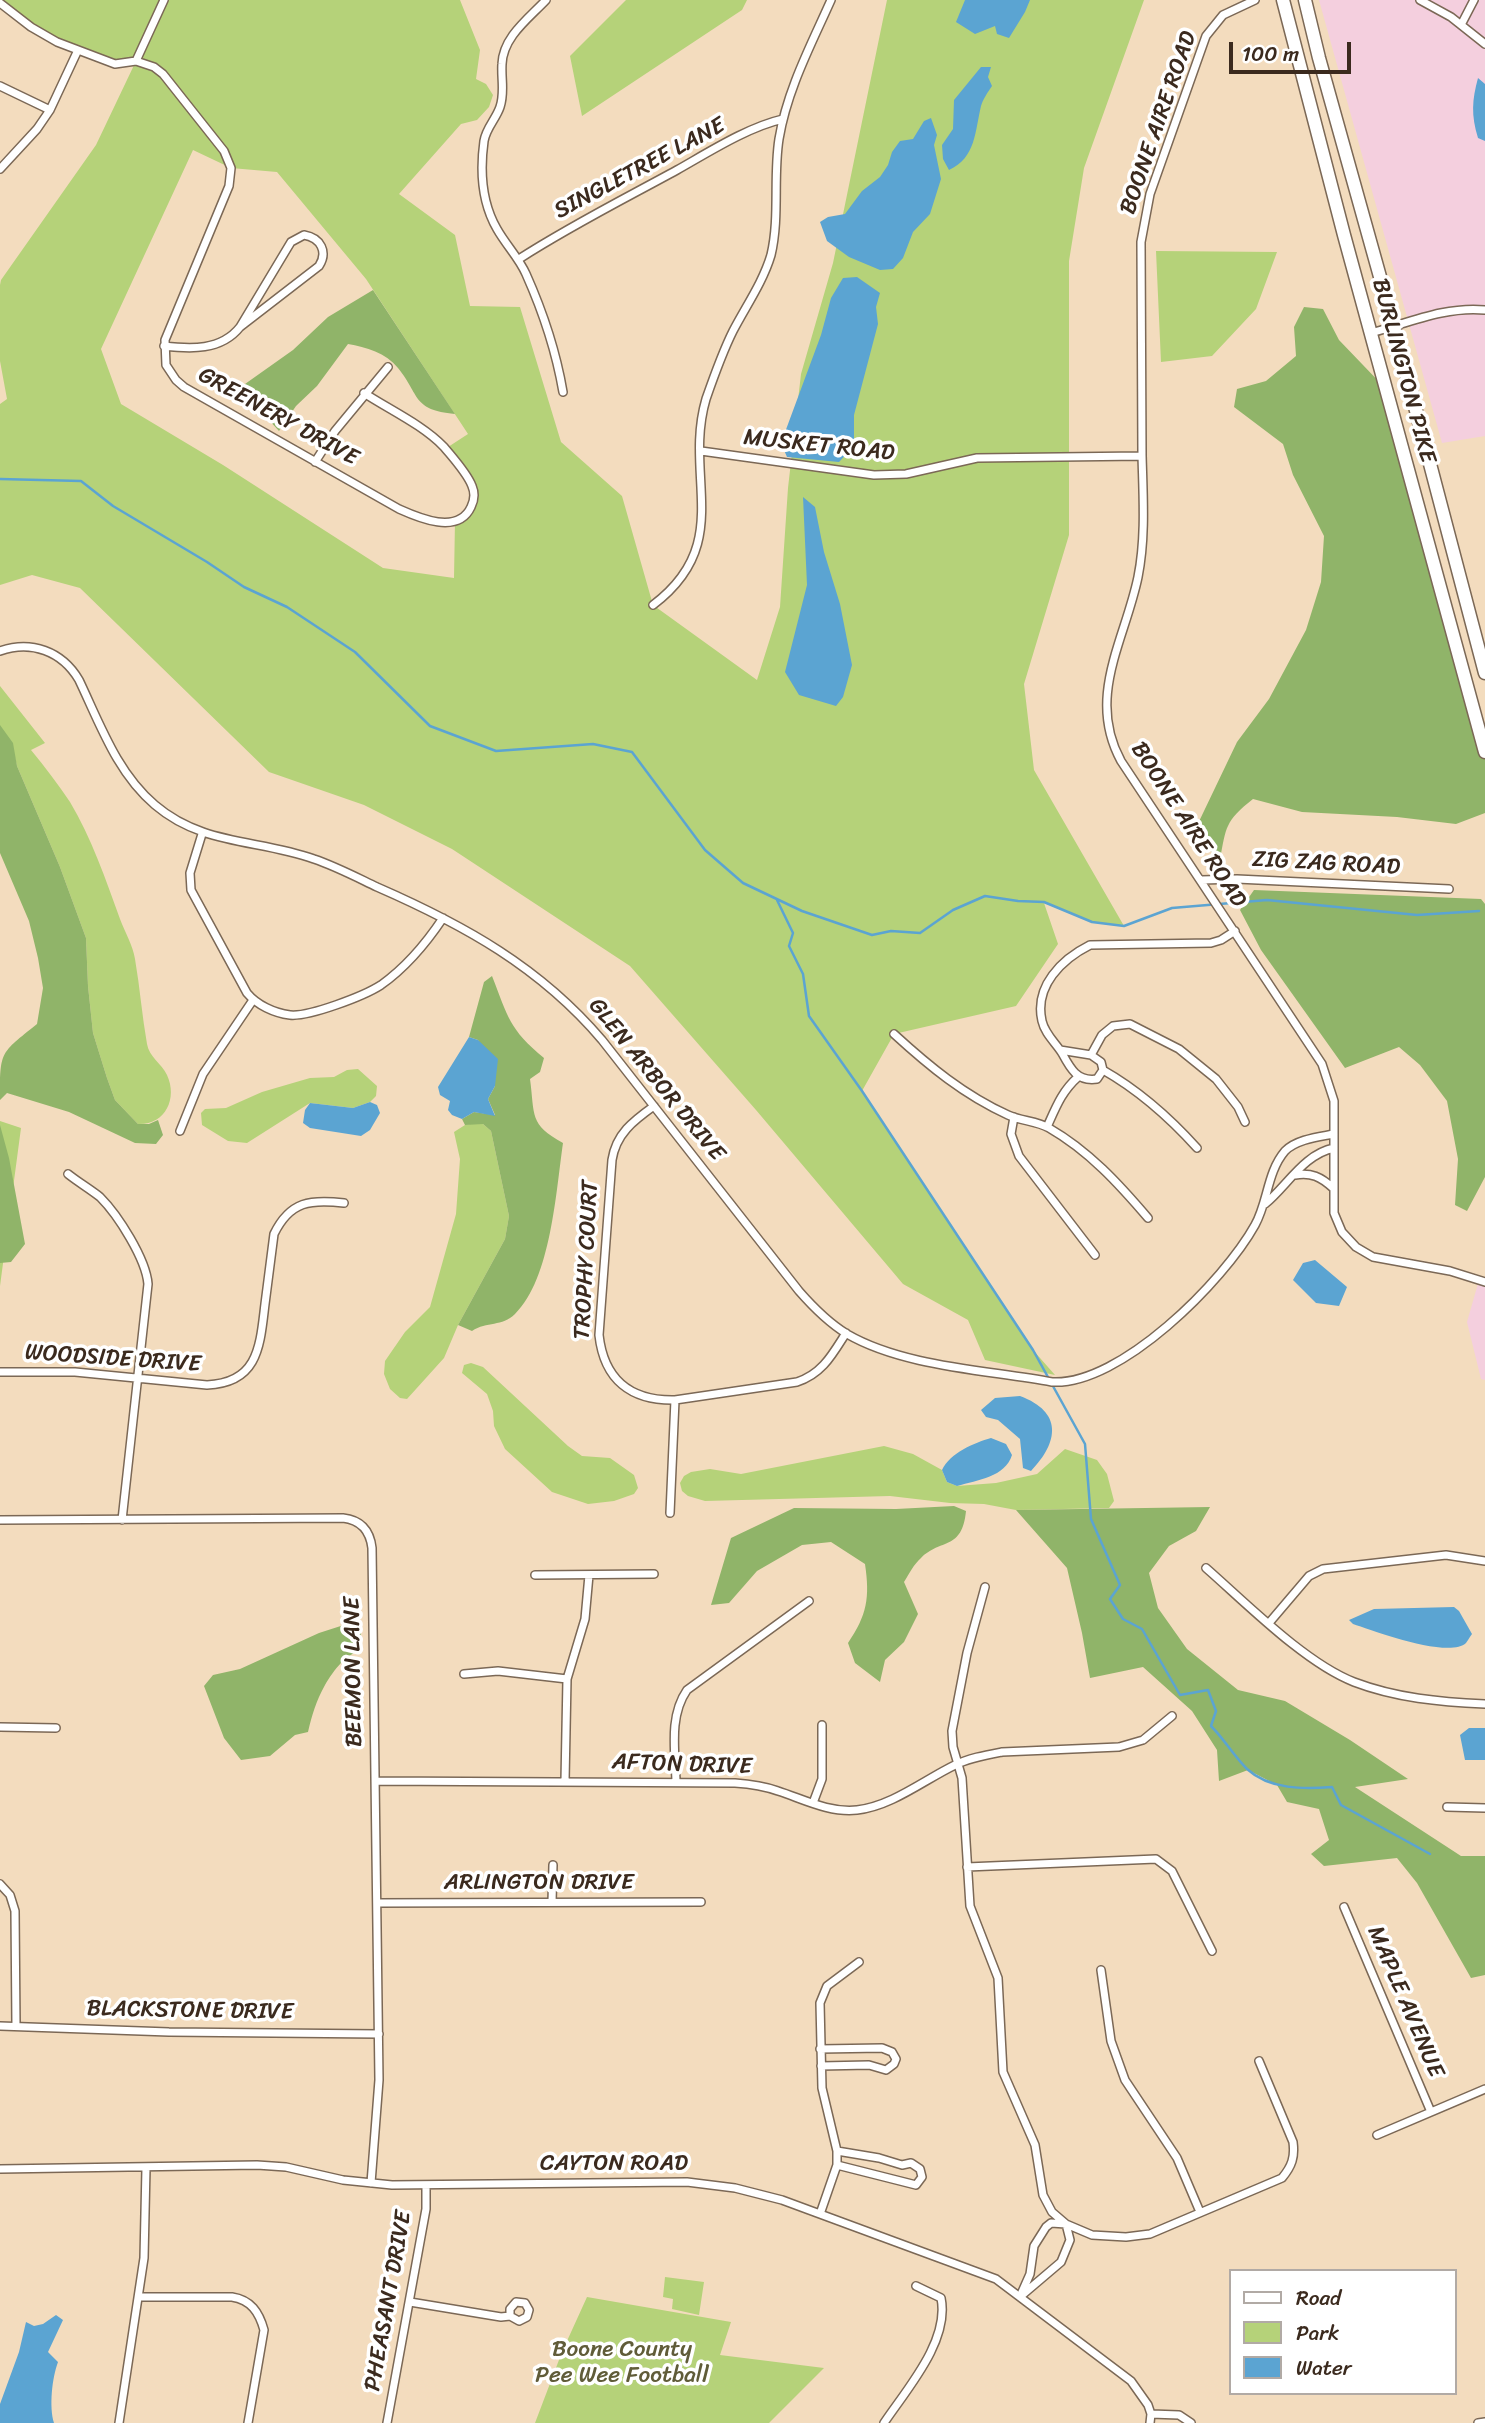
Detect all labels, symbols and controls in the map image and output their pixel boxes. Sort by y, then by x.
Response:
street label: BOONE AIRE ROAD [1115,28,1203,218]
scale bar [1233,28,1356,72]
text: 100 m [1242,35,1299,73]
street label: SINGLETREE LANE [550,112,730,226]
street label: BURLINGTON PIKE [1365,276,1441,466]
street label: GREENERY DRIVE [193,362,363,472]
street label: MUSKET ROAD [742,424,896,468]
street label: BOONE AIRE ROAD [1124,737,1252,913]
street label: ZIG ZAG ROAD [1251,846,1401,882]
street label: GLEN ARBOR DRIVE [582,993,730,1167]
street label: TROPHY COURT [569,1180,605,1340]
street label: WOODSIDE DRIVE [24,1339,202,1379]
street label: BEEMON LANE [339,1597,369,1747]
street label: AFTON DRIVE [611,1749,753,1781]
street label: ARLINGTON DRIVE [444,1869,634,1897]
street label: MAPLE AVENUE [1361,1922,1449,2082]
street label: BLACKSTONE DRIVE [86,1995,294,2027]
street label: CAYTON ROAD [540,2150,688,2178]
street label: PHEASANT DRIVE [360,2209,418,2393]
legend [1230,2269,1457,2395]
text: Road [1296,2279,1341,2317]
text: Park [1296,2314,1339,2352]
park label: Boone County Pee Wee Football [535,2336,709,2390]
text: Water [1296,2349,1351,2387]

